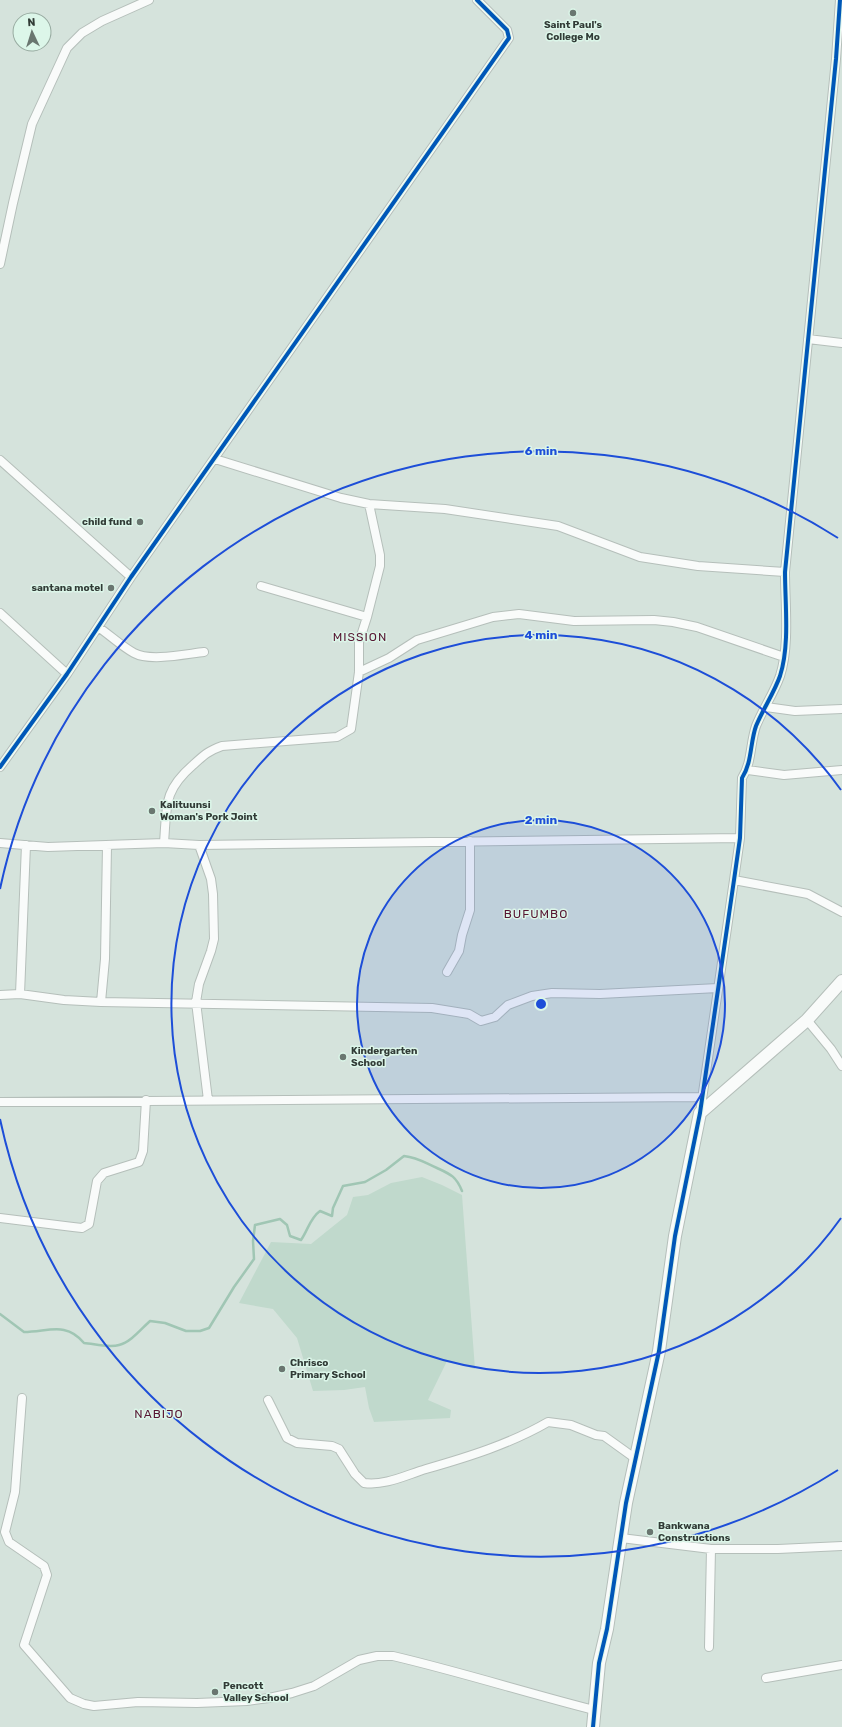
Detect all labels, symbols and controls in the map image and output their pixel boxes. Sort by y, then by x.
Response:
marker: Saint Paul's College Mo [568,8,578,18]
north arrow [12,12,52,52]
text: N [27,16,36,29]
place label: Saint Paul's College Mo [544,19,603,43]
text: 6 min [525,444,558,458]
place label: child fund [82,516,132,528]
marker: child fund [135,517,145,527]
place label: santana motel [31,582,103,594]
marker: santana motel [106,583,116,593]
text: 4 min [525,628,558,642]
district label: MISSION [333,630,387,644]
place label: Kalituunsi Woman's Pork Joint [160,799,258,823]
marker: Kalituunsi Woman's Pork Joint [147,806,157,816]
text: 2 min [525,813,558,827]
district label: BUFUMBO [504,907,568,921]
centre of rings [534,997,548,1011]
place label: Kindergarten School [351,1045,417,1069]
marker: Kindergarten School [338,1052,348,1062]
place label: Chrisco Primary School [290,1357,366,1381]
marker: Chrisco Primary School [277,1364,287,1374]
district label: NABIJO [134,1407,184,1421]
place label: Bankwana Constructions [658,1520,731,1544]
marker: Bankwana Constructions [645,1527,655,1537]
place label: Pencott Valley School [223,1680,289,1704]
marker: Pencott Valley School [210,1687,220,1697]

